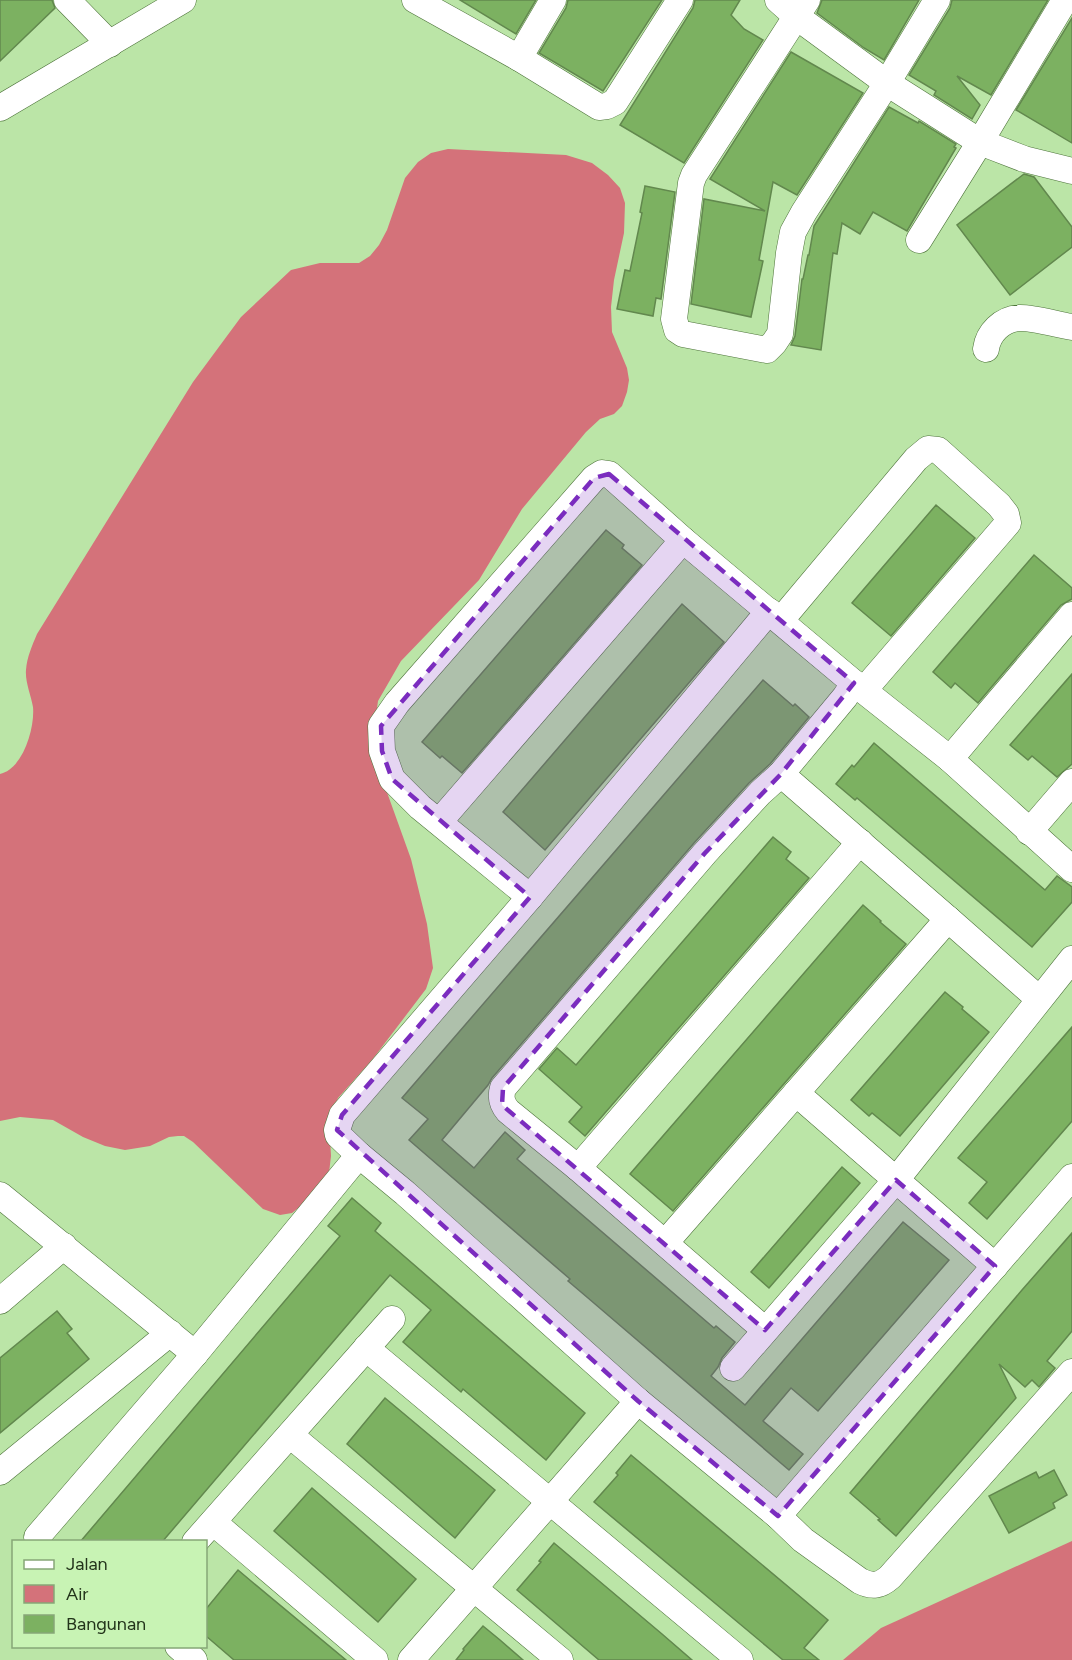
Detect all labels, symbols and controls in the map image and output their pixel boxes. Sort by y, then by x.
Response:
legend [12,1540,207,1648]
text: Jalan [66,1553,108,1575]
text: Air [66,1583,88,1605]
text: Bangunan [66,1613,146,1635]

